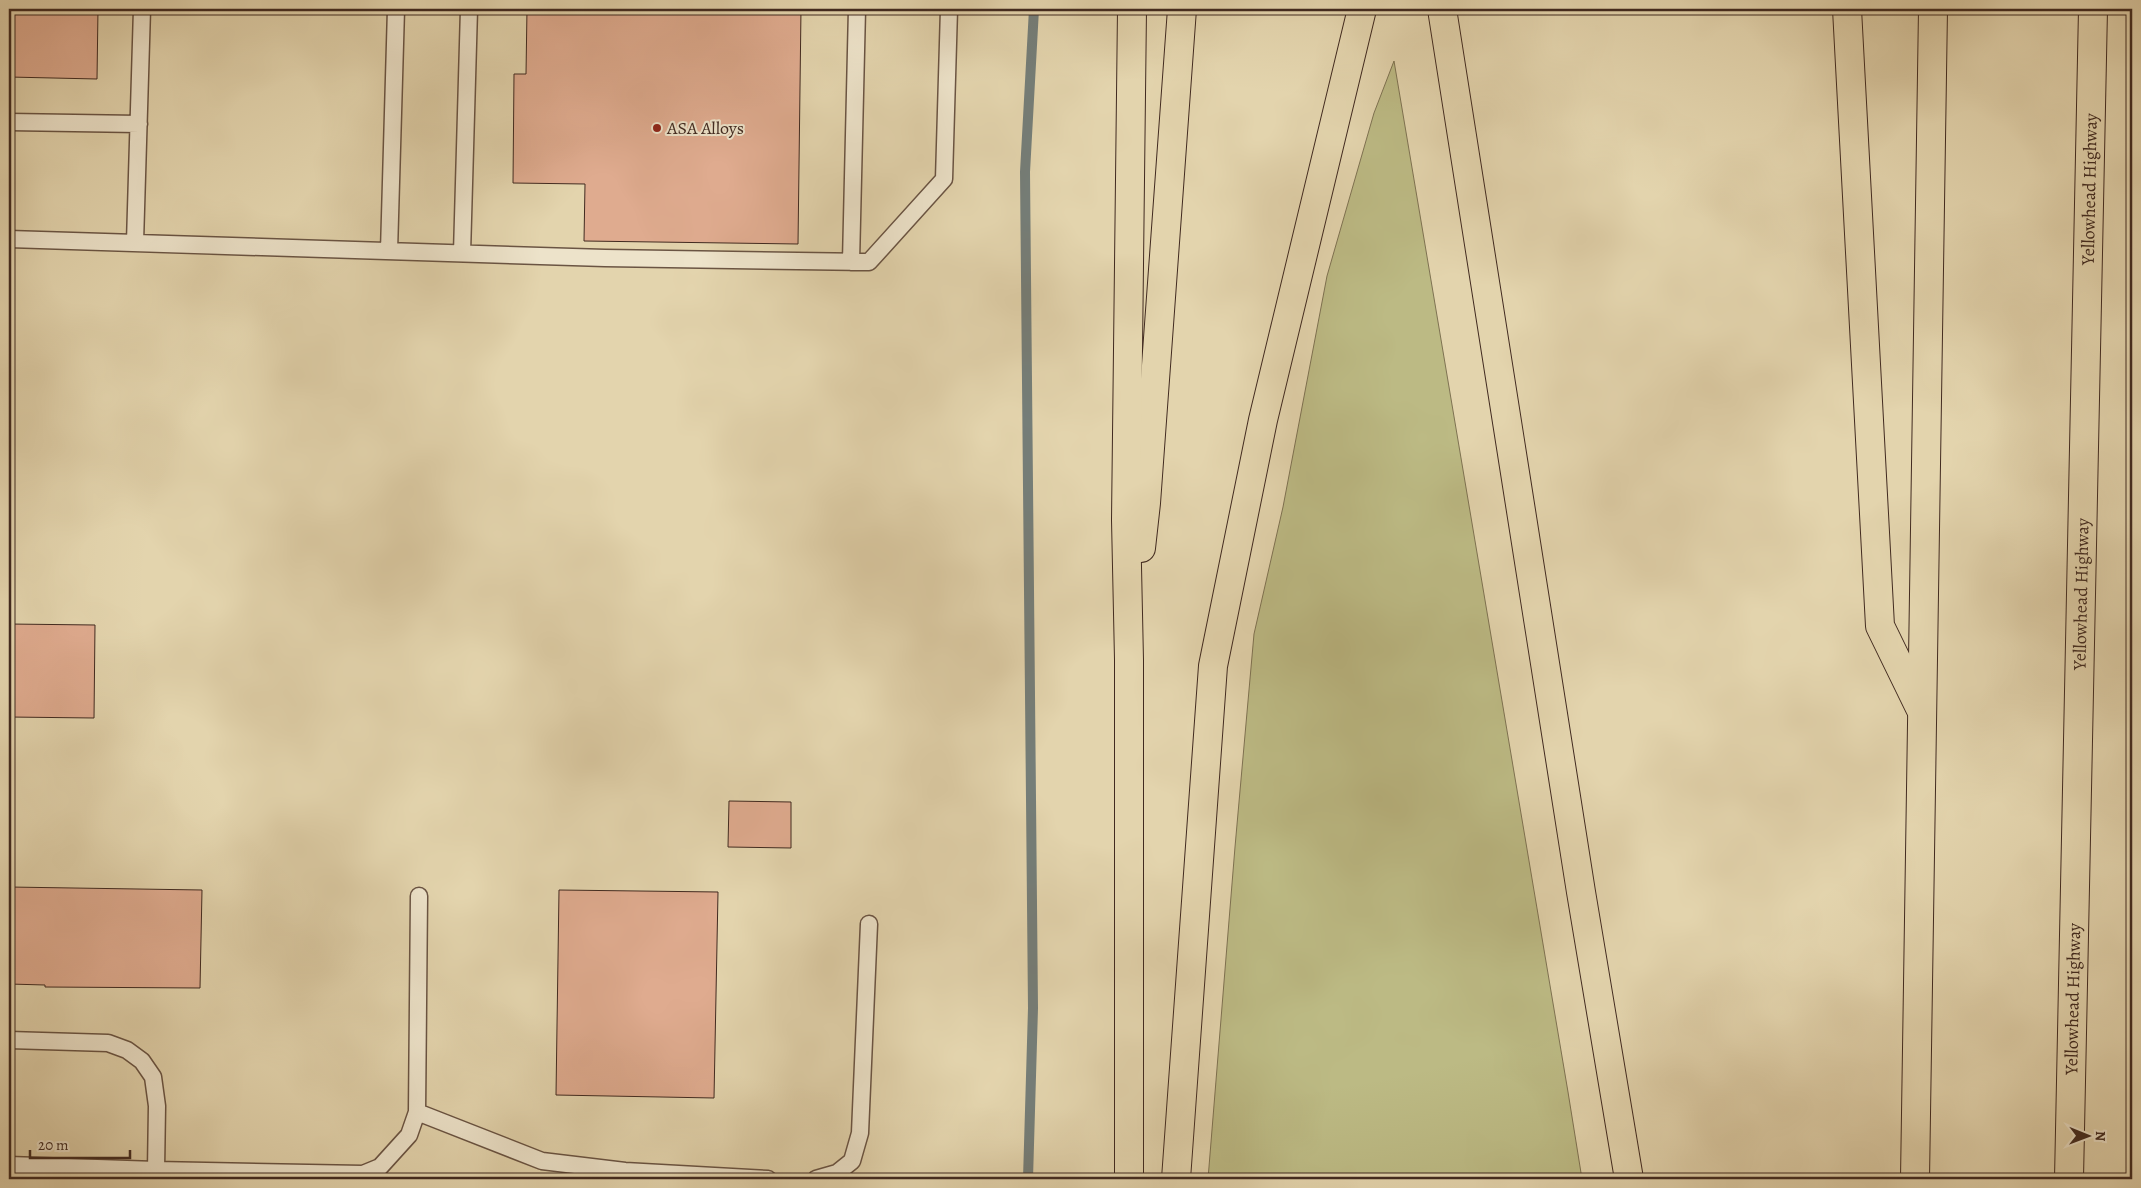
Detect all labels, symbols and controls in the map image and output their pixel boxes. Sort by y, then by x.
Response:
street label: Yellowhead Highway [2076,112,2103,266]
place label: ASA Alloys [666,116,744,140]
marker: ASA Alloys [651,122,663,134]
street label: Yellowhead Highway [2067,517,2095,671]
street label: Yellowhead Highway [2059,922,2086,1076]
north arrow [2064,1110,2114,1160]
scale bar [30,1128,130,1160]
text: N [2091,1131,2110,1141]
text: 20 m [38,1135,69,1155]

